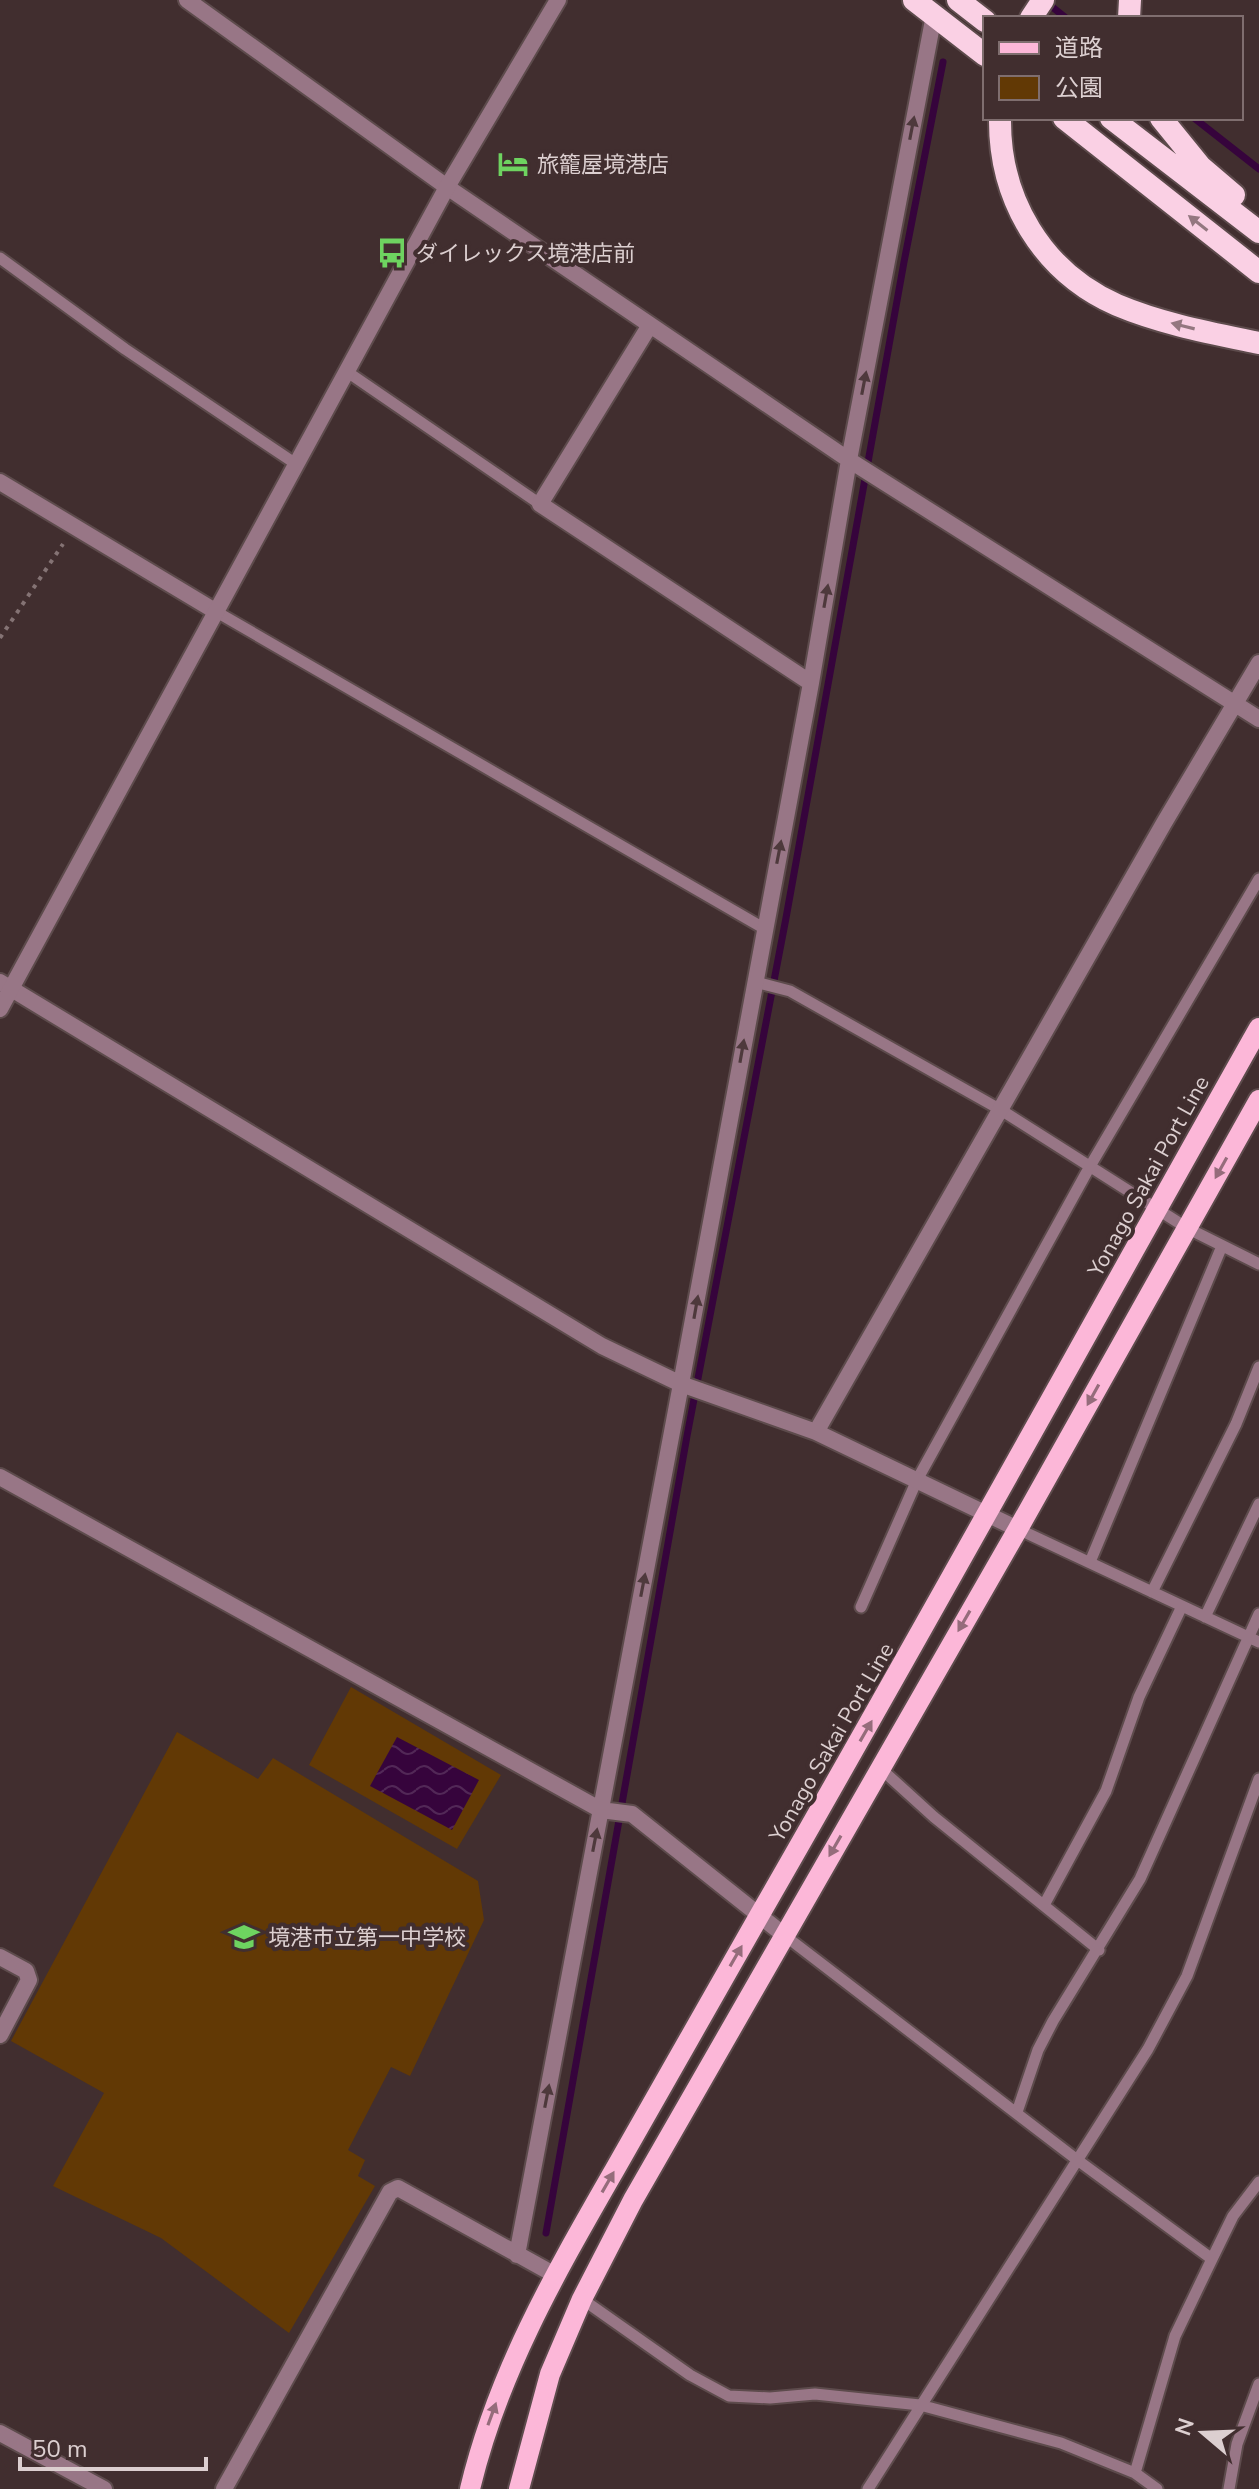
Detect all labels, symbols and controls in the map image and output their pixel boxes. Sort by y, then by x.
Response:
legend [983,16,1243,120]
text: 道路 [1055,32,1103,64]
text: 公園 [1055,72,1103,104]
one-way arrow [907,115,919,140]
hotel icon: 旅籠屋境港店 [496,147,530,181]
place label: 旅籠屋境港店 [537,150,669,180]
one-way arrow [1188,216,1208,232]
bus stop icon: ダイレックス境港店前 [375,236,409,270]
place label: ダイレックス境港店前 [416,239,635,269]
one-way arrow [1170,319,1195,332]
one-way arrow [858,371,870,396]
one-way arrow [820,584,832,609]
one-way arrow [774,839,786,864]
one-way arrow [737,1038,749,1063]
street label: Yonago Sakai Port Line [1081,1070,1217,1283]
one-way arrow [1214,1157,1228,1180]
one-way arrow [690,1294,702,1319]
one-way arrow [1087,1384,1101,1406]
one-way arrow [638,1572,650,1597]
one-way arrow [957,1610,971,1632]
street label: Yonago Sakai Port Line [762,1637,901,1849]
one-way arrow [859,1719,873,1742]
one-way arrow [590,1827,602,1852]
one-way arrow [828,1835,842,1857]
school or university icon: 境港市立第一中学校 [227,1920,261,1954]
place label: 境港市立第一中学校 [268,1923,466,1953]
one-way arrow [729,1945,743,1967]
one-way arrow [541,2083,554,2108]
one-way arrow [601,2171,615,2193]
north arrow [1163,2393,1243,2473]
one-way arrow [486,2402,499,2426]
text: N [1168,2414,1202,2439]
scale bar [20,2421,206,2471]
text: 50 m [32,2433,88,2465]

